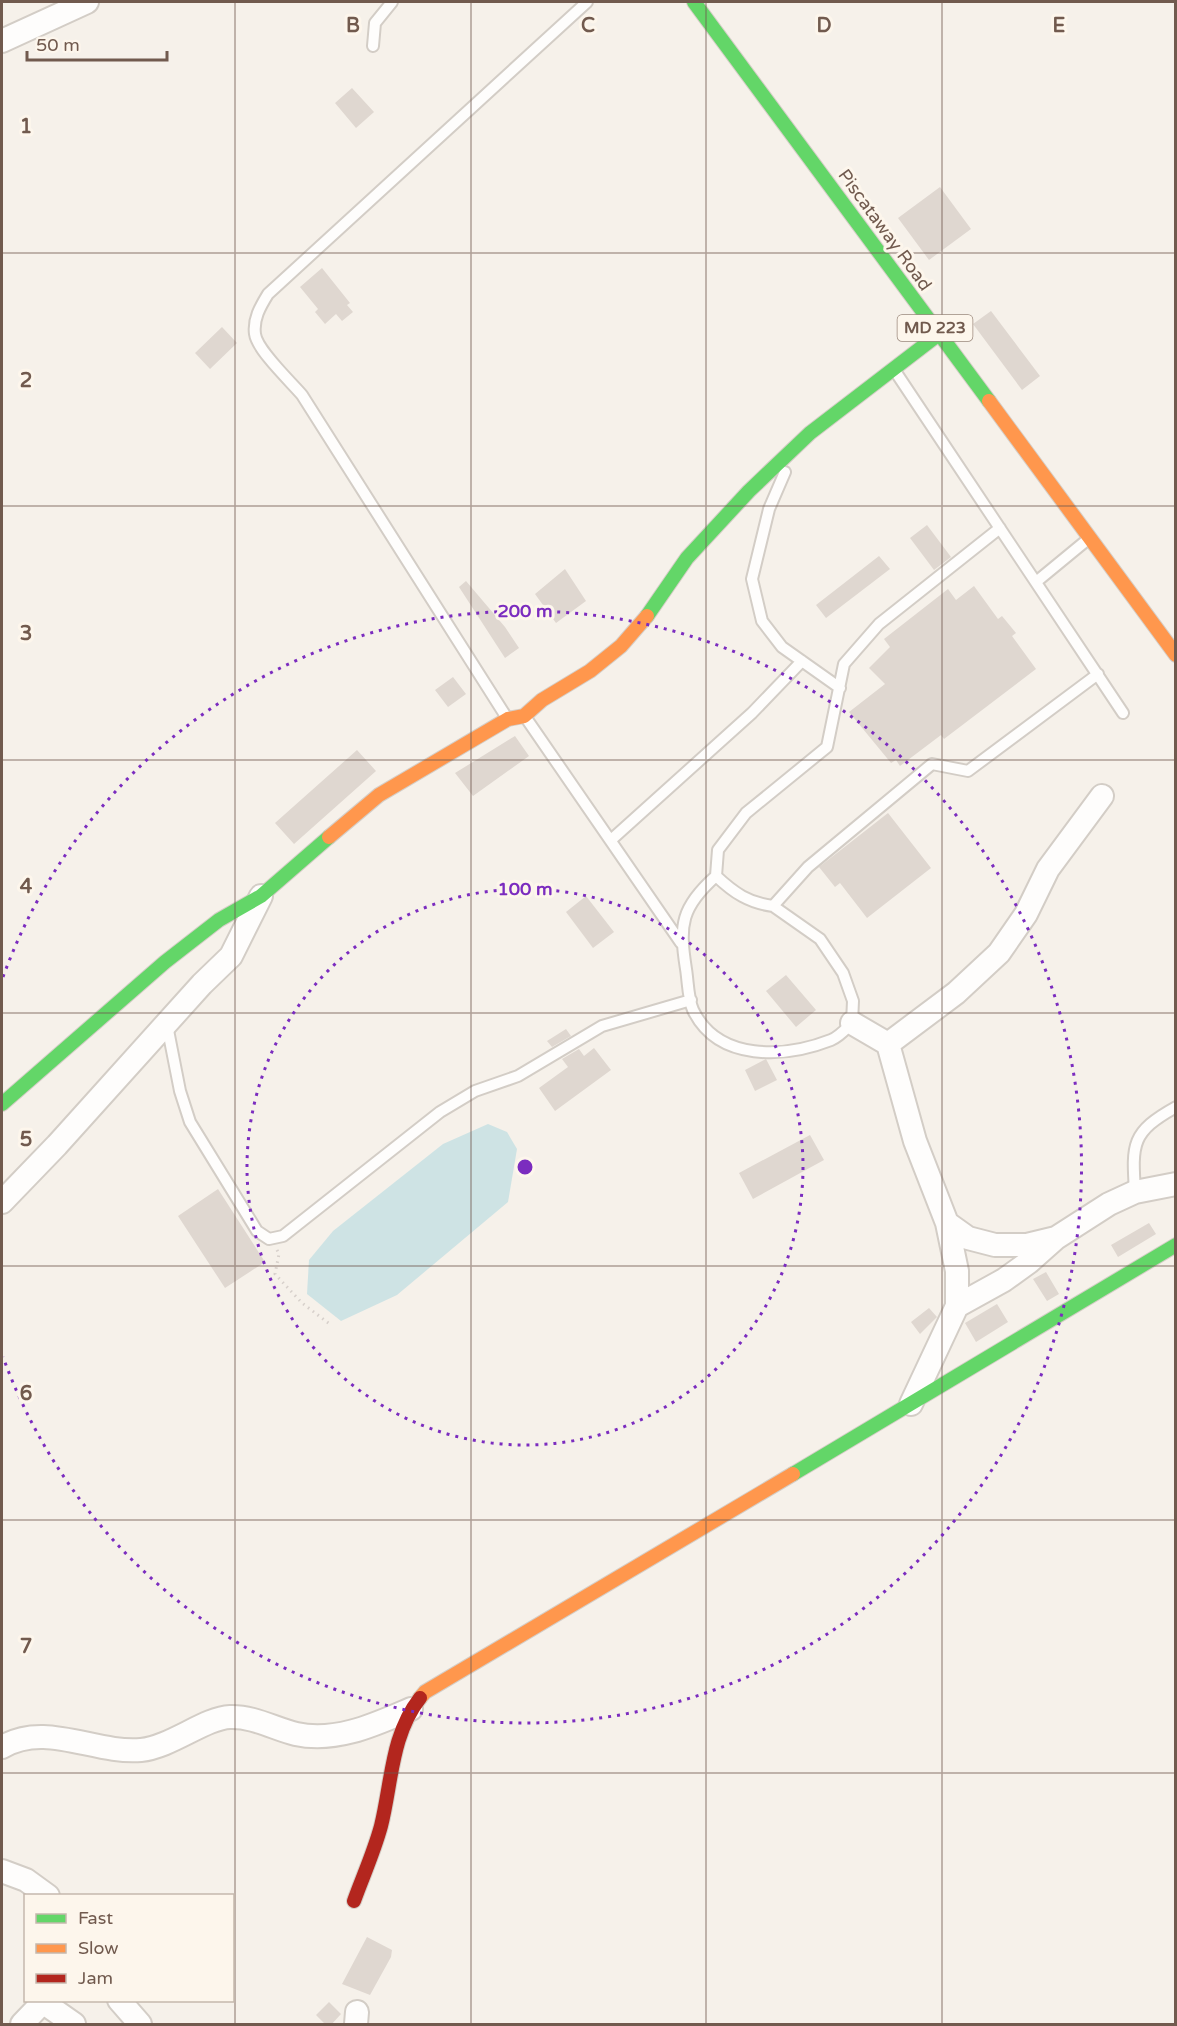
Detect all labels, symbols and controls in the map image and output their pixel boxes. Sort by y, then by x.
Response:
text: B [346,14,360,38]
text: C [581,14,595,38]
text: D [816,14,832,38]
text: E [1053,14,1066,38]
scale bar [27,24,166,62]
text: 50 m [36,34,80,56]
text: 1 [20,115,32,139]
street label: Piscataway Road [833,165,937,295]
road number: MD 223 [898,315,972,341]
text: 2 [20,369,32,393]
text: 200 m [497,600,553,622]
text: 3 [20,622,32,646]
text: 4 [20,875,33,899]
text: 100 m [497,878,553,900]
text: 5 [20,1128,32,1152]
centre of rings [515,1157,535,1177]
text: 6 [20,1382,32,1406]
text: 7 [20,1635,32,1659]
legend [24,1894,234,2002]
text: Fast [78,1907,113,1929]
text: Slow [78,1937,119,1959]
text: Jam [78,1967,113,1989]

